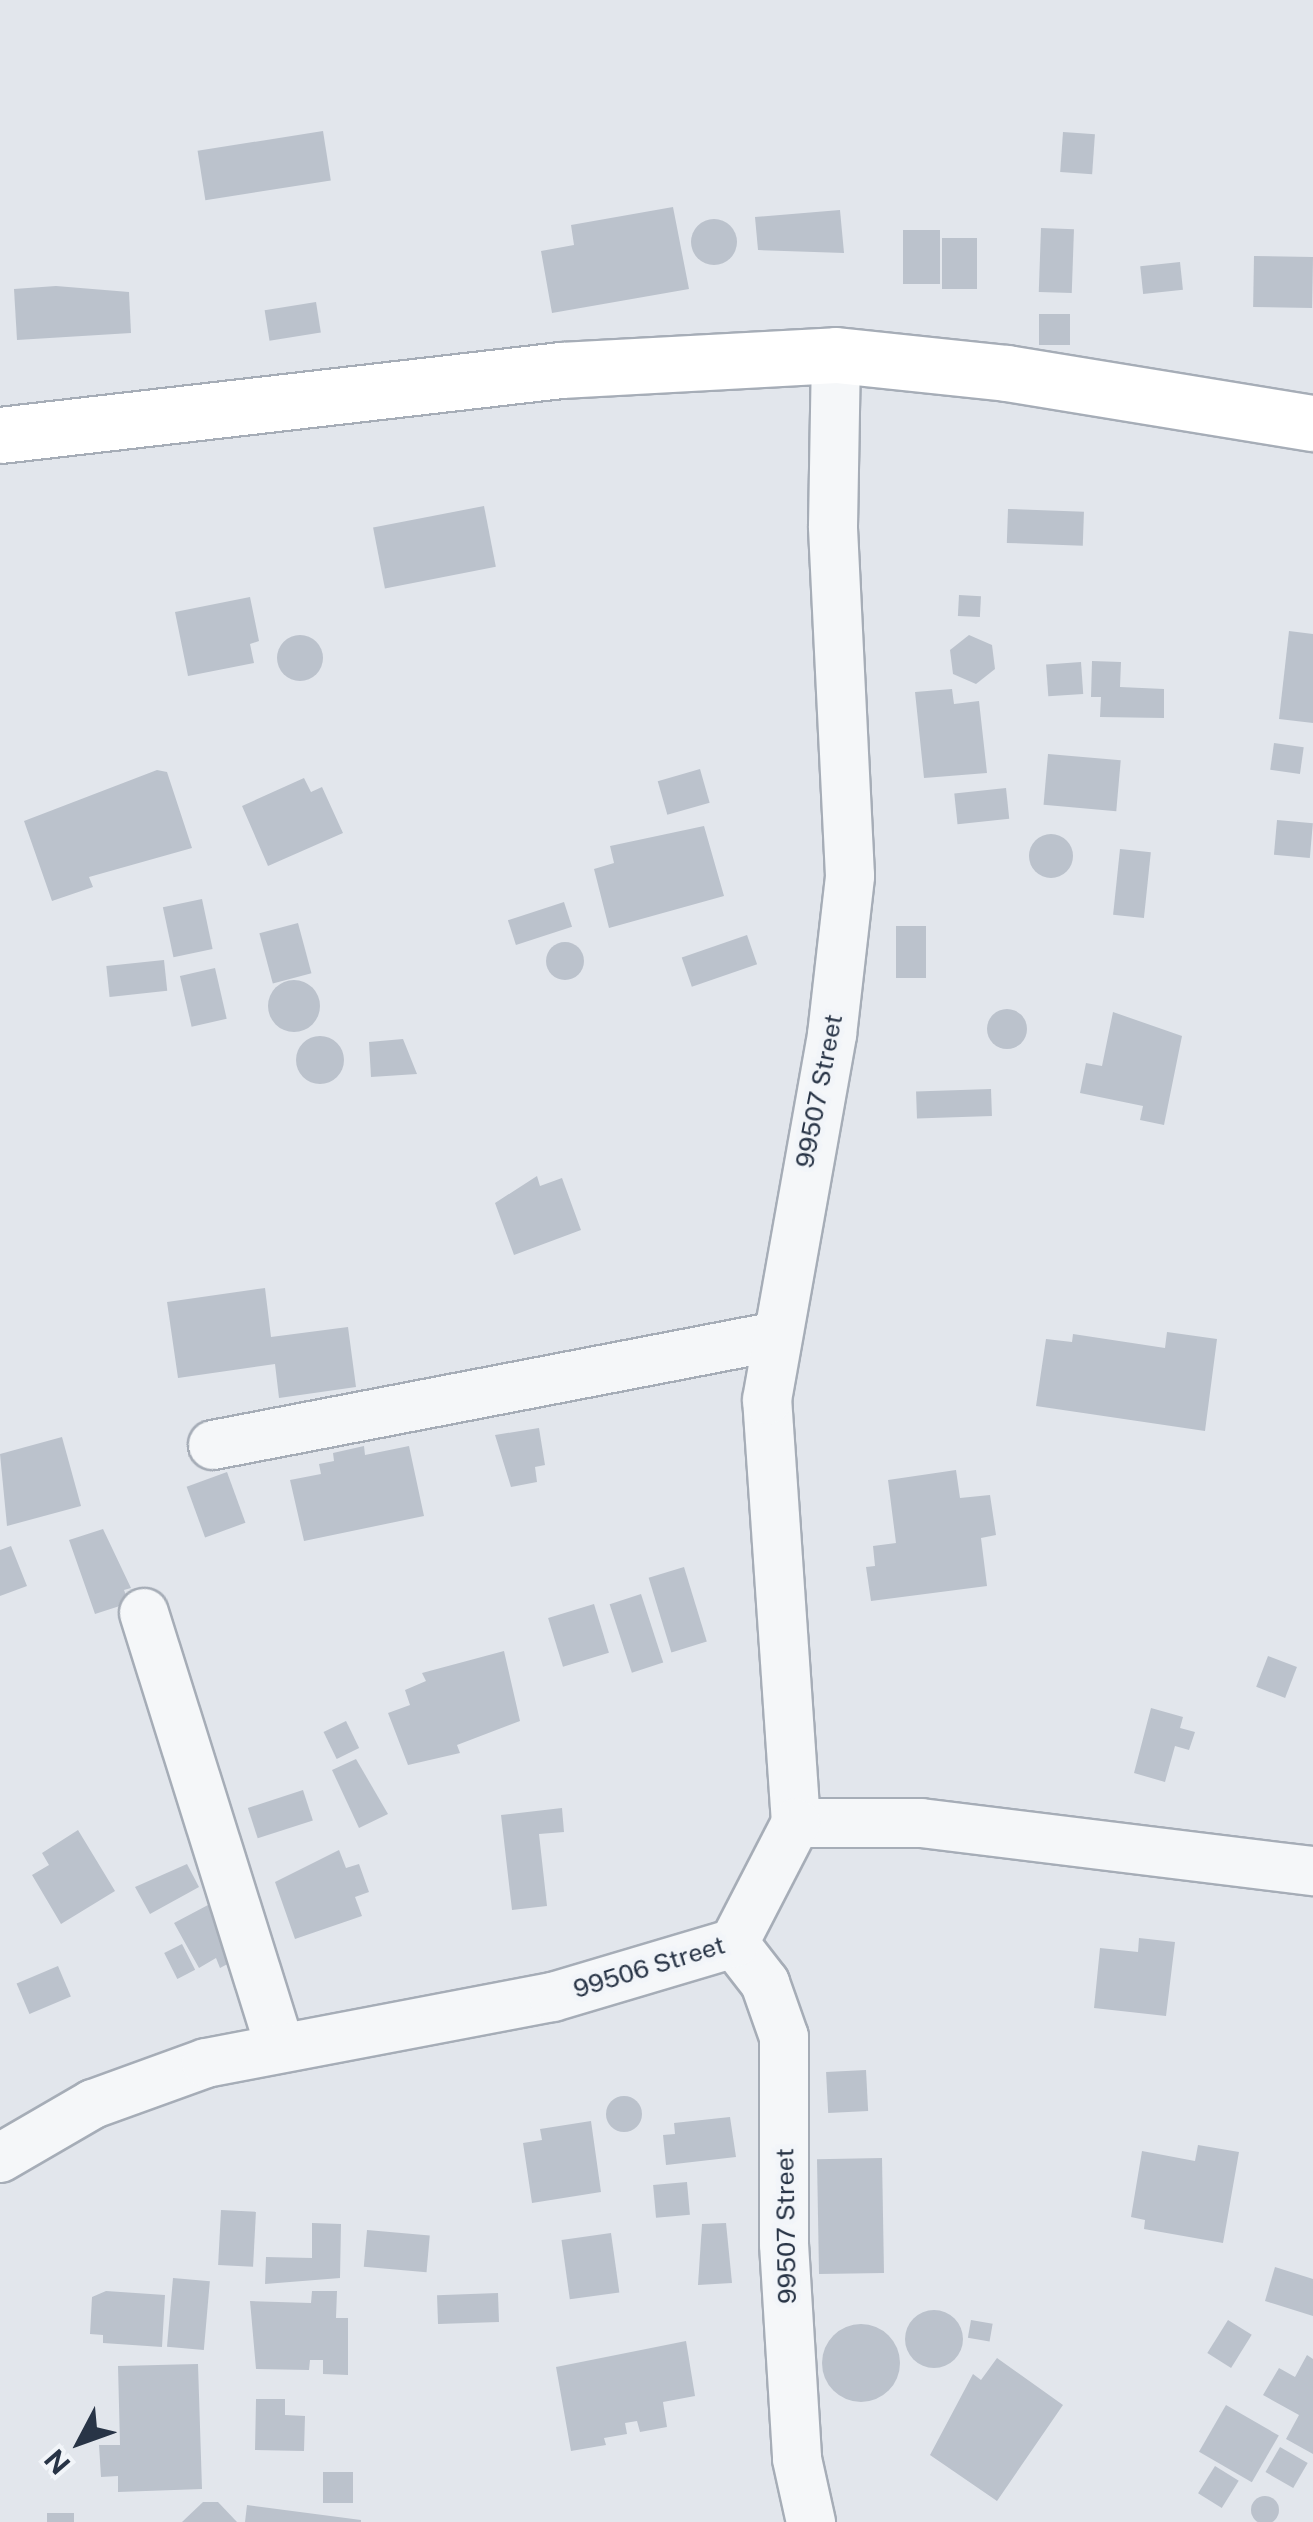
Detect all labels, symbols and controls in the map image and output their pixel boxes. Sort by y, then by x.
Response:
street label: 99507 Street [789,1012,849,1170]
street label: 99506 Street [570,1930,728,2004]
street label: 99507 Street [770,2148,802,2304]
north arrow [30,2392,130,2492]
text: N [37,2443,77,2481]

